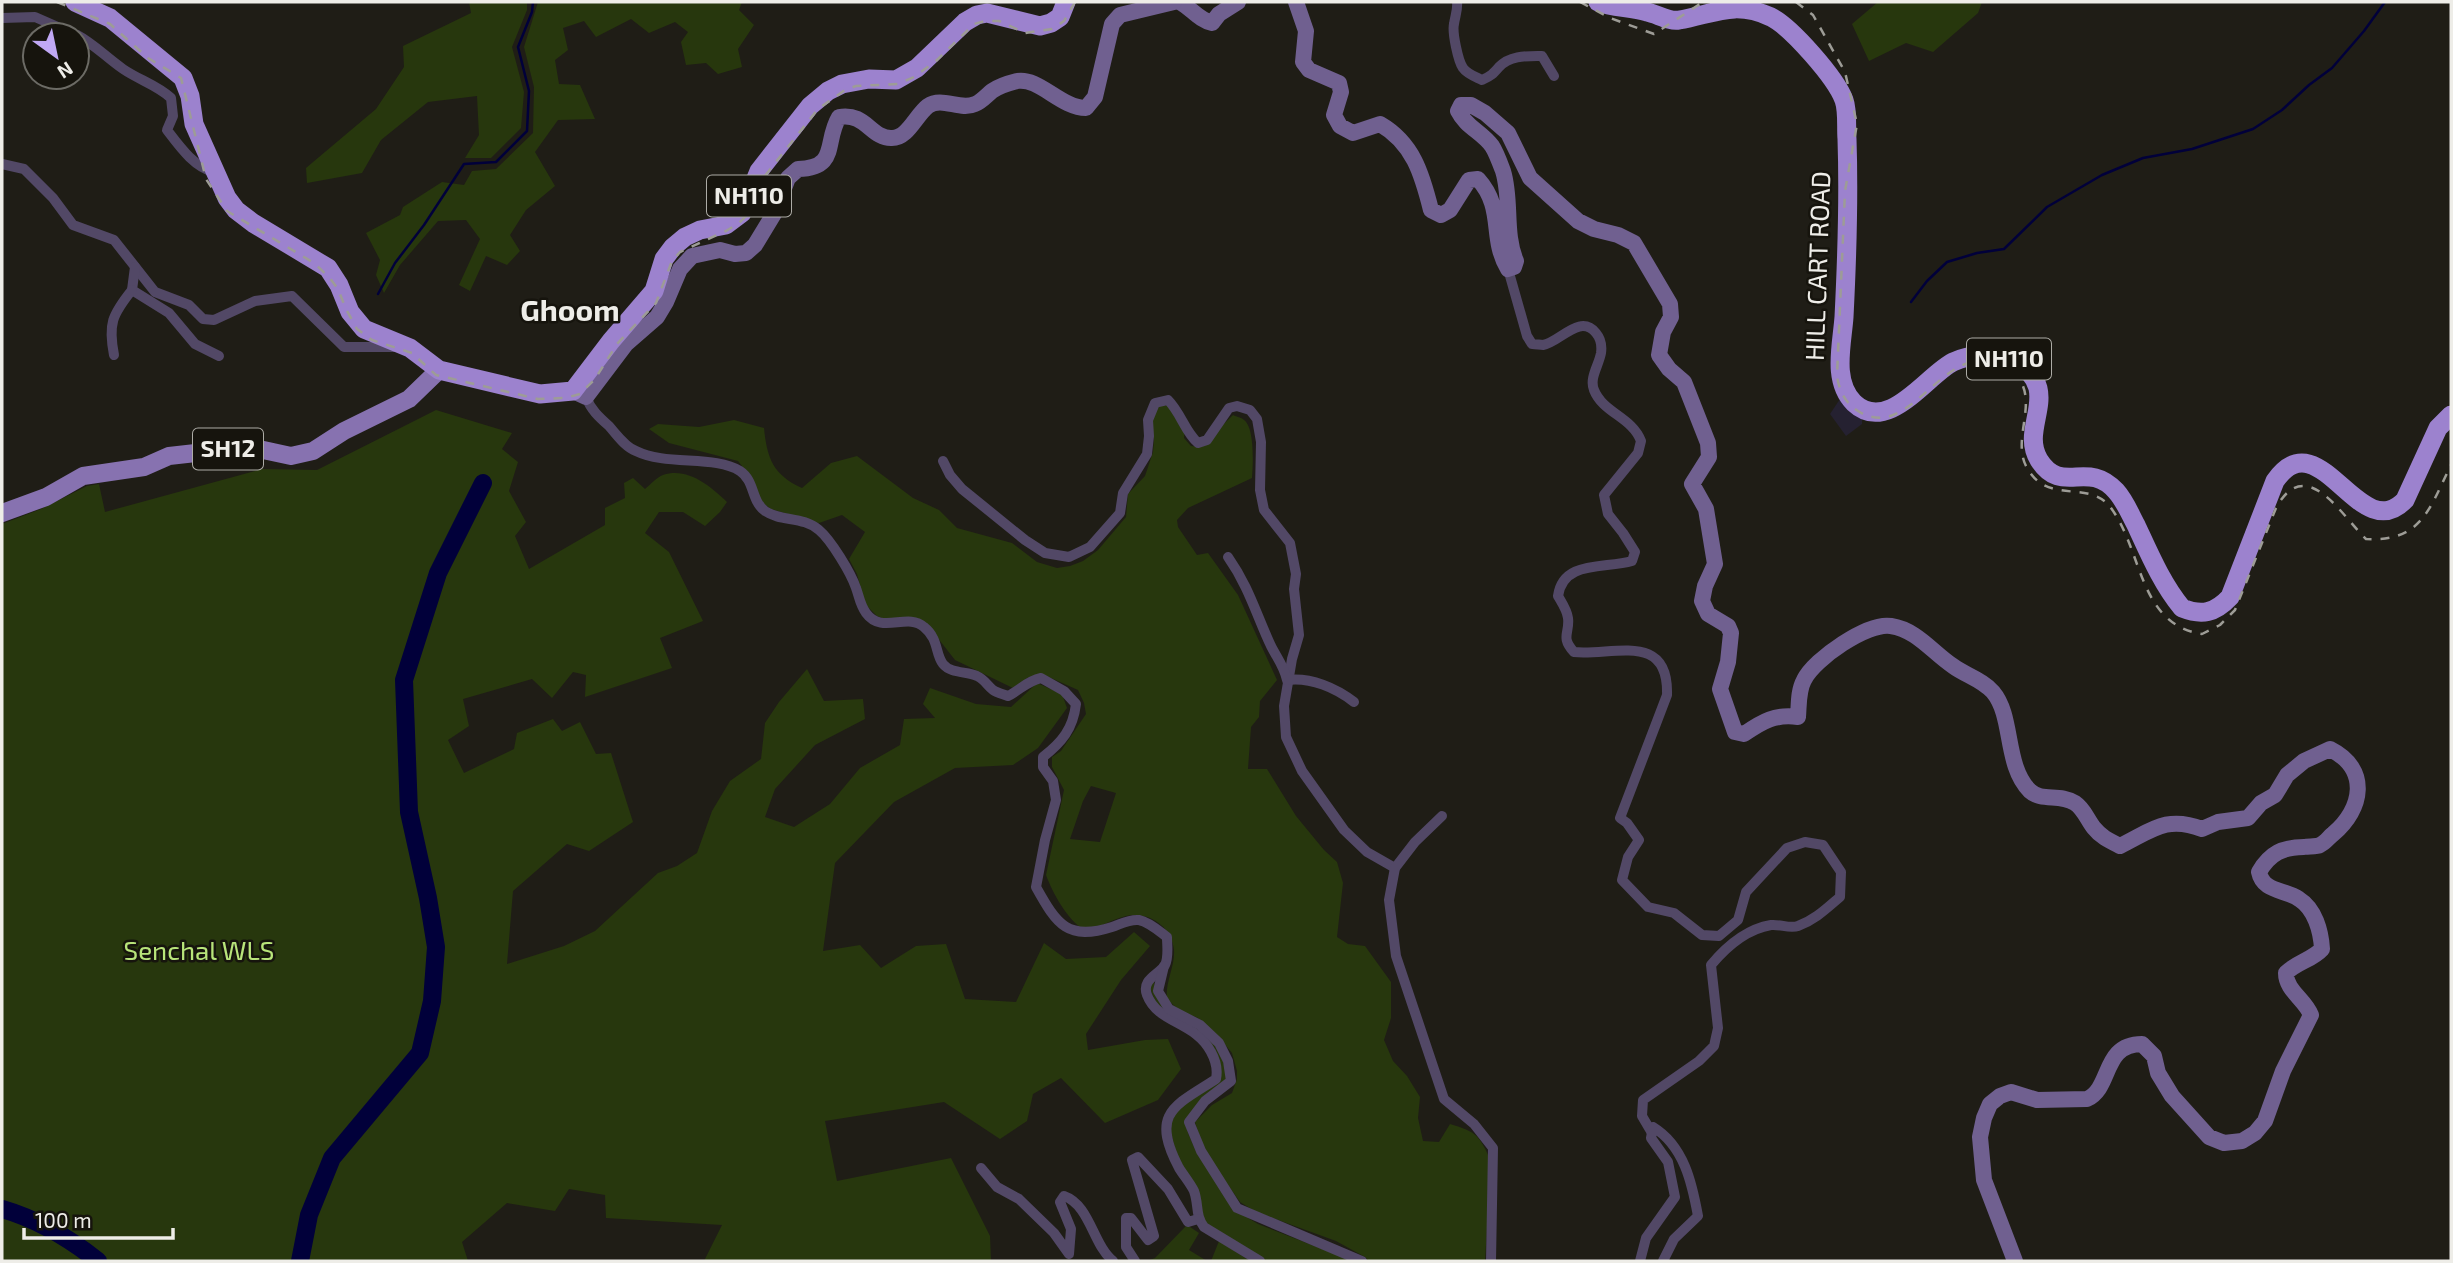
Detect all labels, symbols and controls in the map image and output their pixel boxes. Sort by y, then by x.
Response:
north arrow [21,21,91,91]
text: N [54,57,78,84]
street label: HILL CART ROAD [1798,170,1835,361]
road number: NH110 [707,176,791,216]
district label: Ghoom [520,291,620,327]
road number: NH110 [1967,338,2051,380]
road number: SH12 [193,428,263,470]
park label: Senchal WLS [124,934,274,965]
scale bar [24,1196,173,1240]
text: 100 m [35,1207,92,1232]

